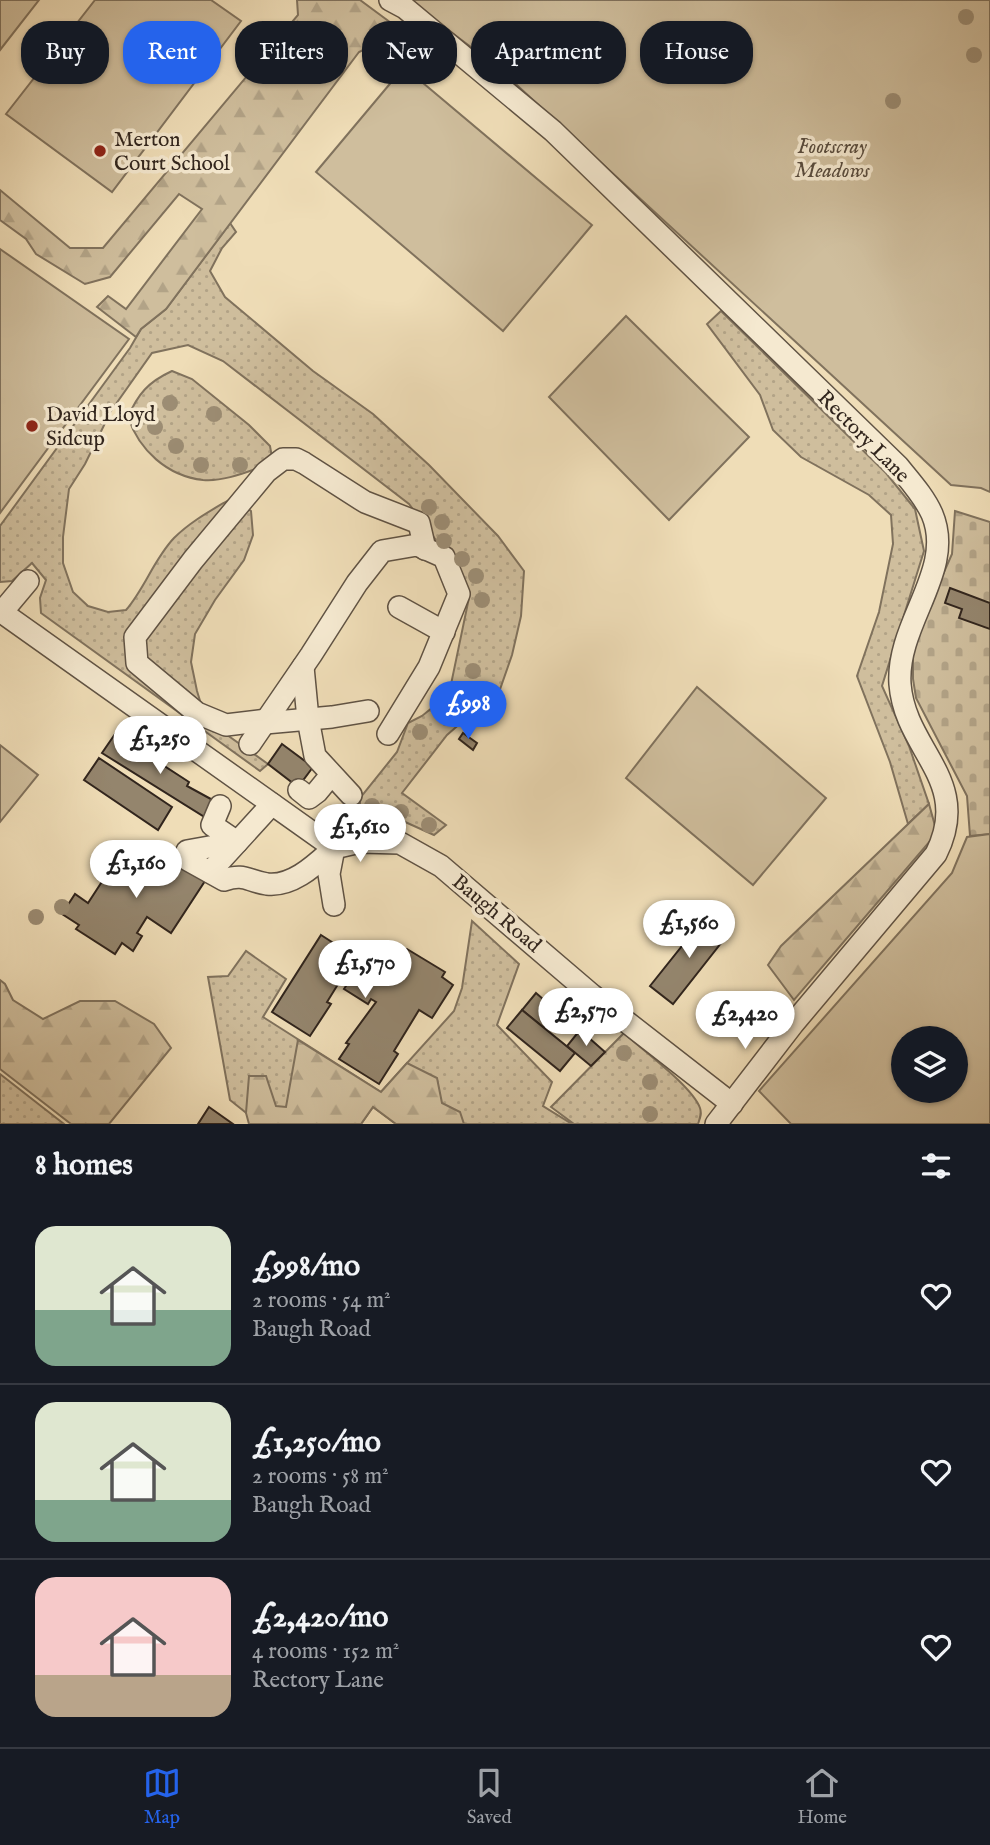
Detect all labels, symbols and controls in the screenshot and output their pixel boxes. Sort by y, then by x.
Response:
chip: Buy [21,21,109,84]
chip: Rent [123,21,221,84]
chip: Filters [235,21,348,84]
chip: New [362,21,457,84]
chip: Apartment [471,21,626,84]
chip: House [640,21,753,84]
place label: Merton Court School [114,127,230,178]
park label: Footscray Meadows [795,134,870,185]
marker: Merton Court School [92,143,108,159]
street label: Rectory Lane [811,385,915,489]
place label: David Lloyd Sidcup [46,402,156,453]
marker: David Lloyd Sidcup [24,418,40,434]
pin: £998 [427,682,509,741]
text: £998 [445,689,491,718]
pin: £1,250 [103,716,217,776]
text: £1,250 [130,724,190,753]
pin: £1,610 [303,804,417,864]
text: £1,610 [330,812,390,841]
pin: £1,160 [79,841,193,900]
text: £1,160 [106,848,166,877]
street label: Baugh Road [446,869,547,960]
pin: £1,560 [632,900,746,960]
text: £1,560 [659,908,719,937]
pin: £1,570 [308,940,422,1000]
text: £1,570 [334,948,396,977]
pin: £2,570 [529,988,643,1048]
pin: £2,420 [688,992,802,1051]
text: £2,570 [554,996,618,1025]
text: £2,420 [712,999,778,1028]
map controls [891,1026,968,1103]
button: layers [891,1026,968,1103]
text: 8 homes [35,1147,133,1185]
icon: filters [917,1147,955,1185]
text: £998/mo [252,1248,360,1286]
icon: home [91,1254,175,1338]
icon: heart [917,1277,955,1315]
text: 2 rooms · 54 m² [252,1286,391,1315]
text: Baugh Road [252,1315,371,1344]
text: £1,250/mo [252,1424,381,1462]
icon: home [91,1430,175,1514]
icon: heart [917,1453,955,1491]
text: 2 rooms · 58 m² [252,1462,389,1491]
text: Baugh Road [252,1491,371,1520]
text: £2,420/mo [252,1599,389,1637]
icon: home [91,1605,175,1689]
icon: heart [917,1628,955,1666]
text: 4 rooms · 152 m² [252,1637,399,1666]
text: Rectory Lane [252,1666,384,1695]
tab: Map [143,1764,181,1830]
tab: Saved [467,1764,512,1830]
tab: Home [797,1764,847,1830]

